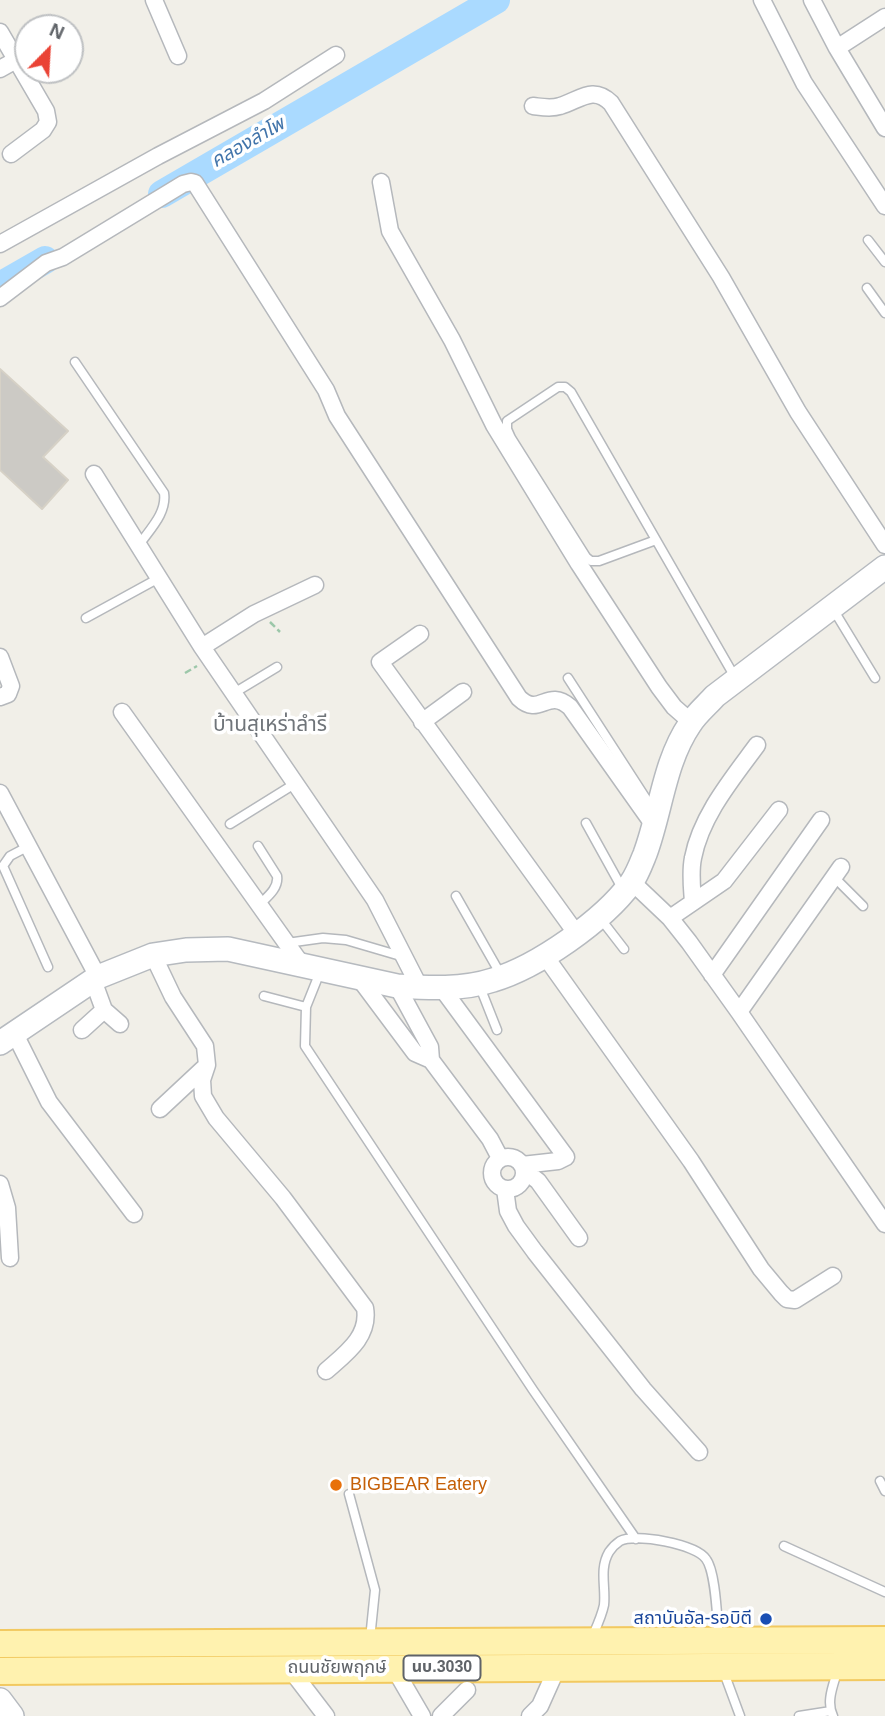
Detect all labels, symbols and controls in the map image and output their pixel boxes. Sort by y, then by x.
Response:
north arrow [14,14,84,84]
text: N [46,19,67,44]
water label: คลองลำโพ [207,113,289,173]
district label: บ้านสุเหร่าลำรี [213,712,327,738]
place label: BIGBEAR Eatery [350,1474,487,1496]
marker: BIGBEAR Eatery [328,1477,344,1493]
place label: สถาบันอัล-รอบิตี [634,1608,752,1630]
marker: สถาบันอัล-รอบิตี [758,1611,774,1627]
road number: นบ.3030 [404,1656,480,1680]
street label: ถนนชัยพฤกษ์ [287,1657,387,1679]

